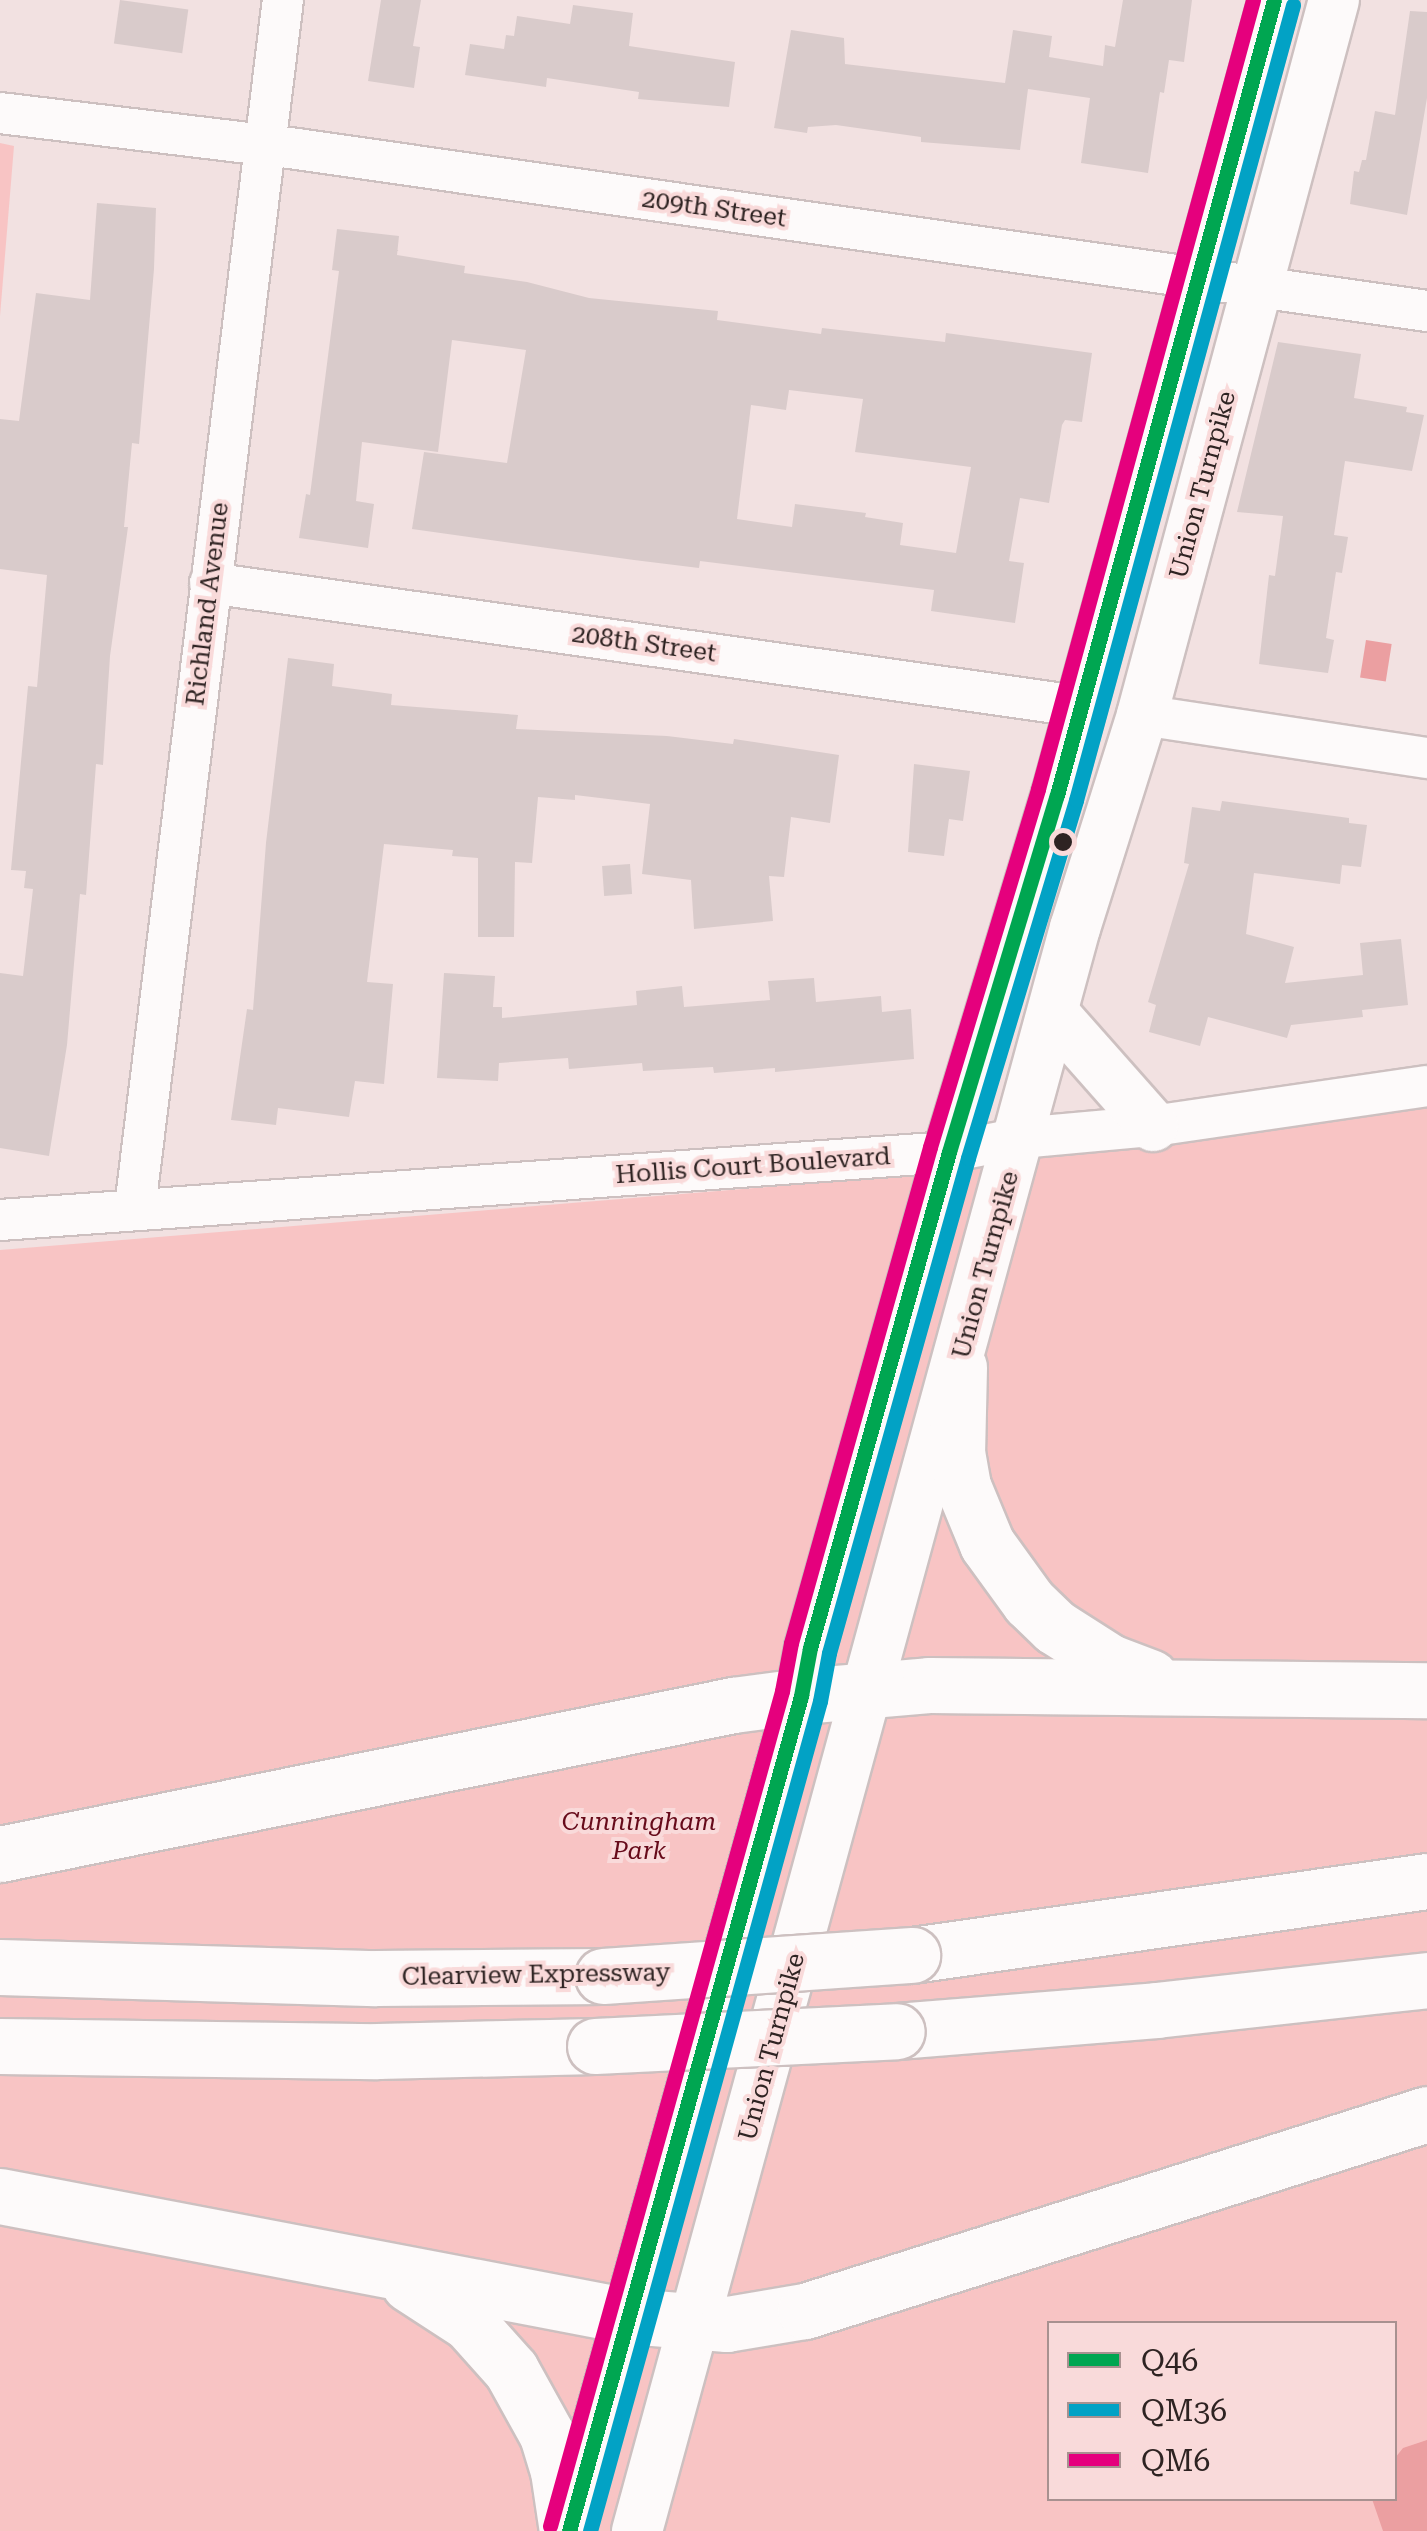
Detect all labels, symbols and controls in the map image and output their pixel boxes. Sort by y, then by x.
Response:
street label: 209th Street [640,184,788,234]
street label: Union Turnpike [1164,388,1242,582]
street label: Richland Avenue [181,501,235,707]
street label: 208th Street [570,619,718,669]
unlabelled marker [1053,832,1073,852]
street label: Hollis Court Boulevard [615,1141,891,1191]
street label: Union Turnpike [947,1168,1025,1362]
park label: Cunningham Park [562,1808,716,1867]
street label: Union Turnpike [733,1950,811,2144]
street label: Clearview Expressway [402,1958,670,1992]
legend [1047,2321,1397,2501]
text: Q46 [1141,2343,1198,2378]
text: QM36 [1141,2393,1227,2428]
text: QM6 [1141,2443,1210,2478]

